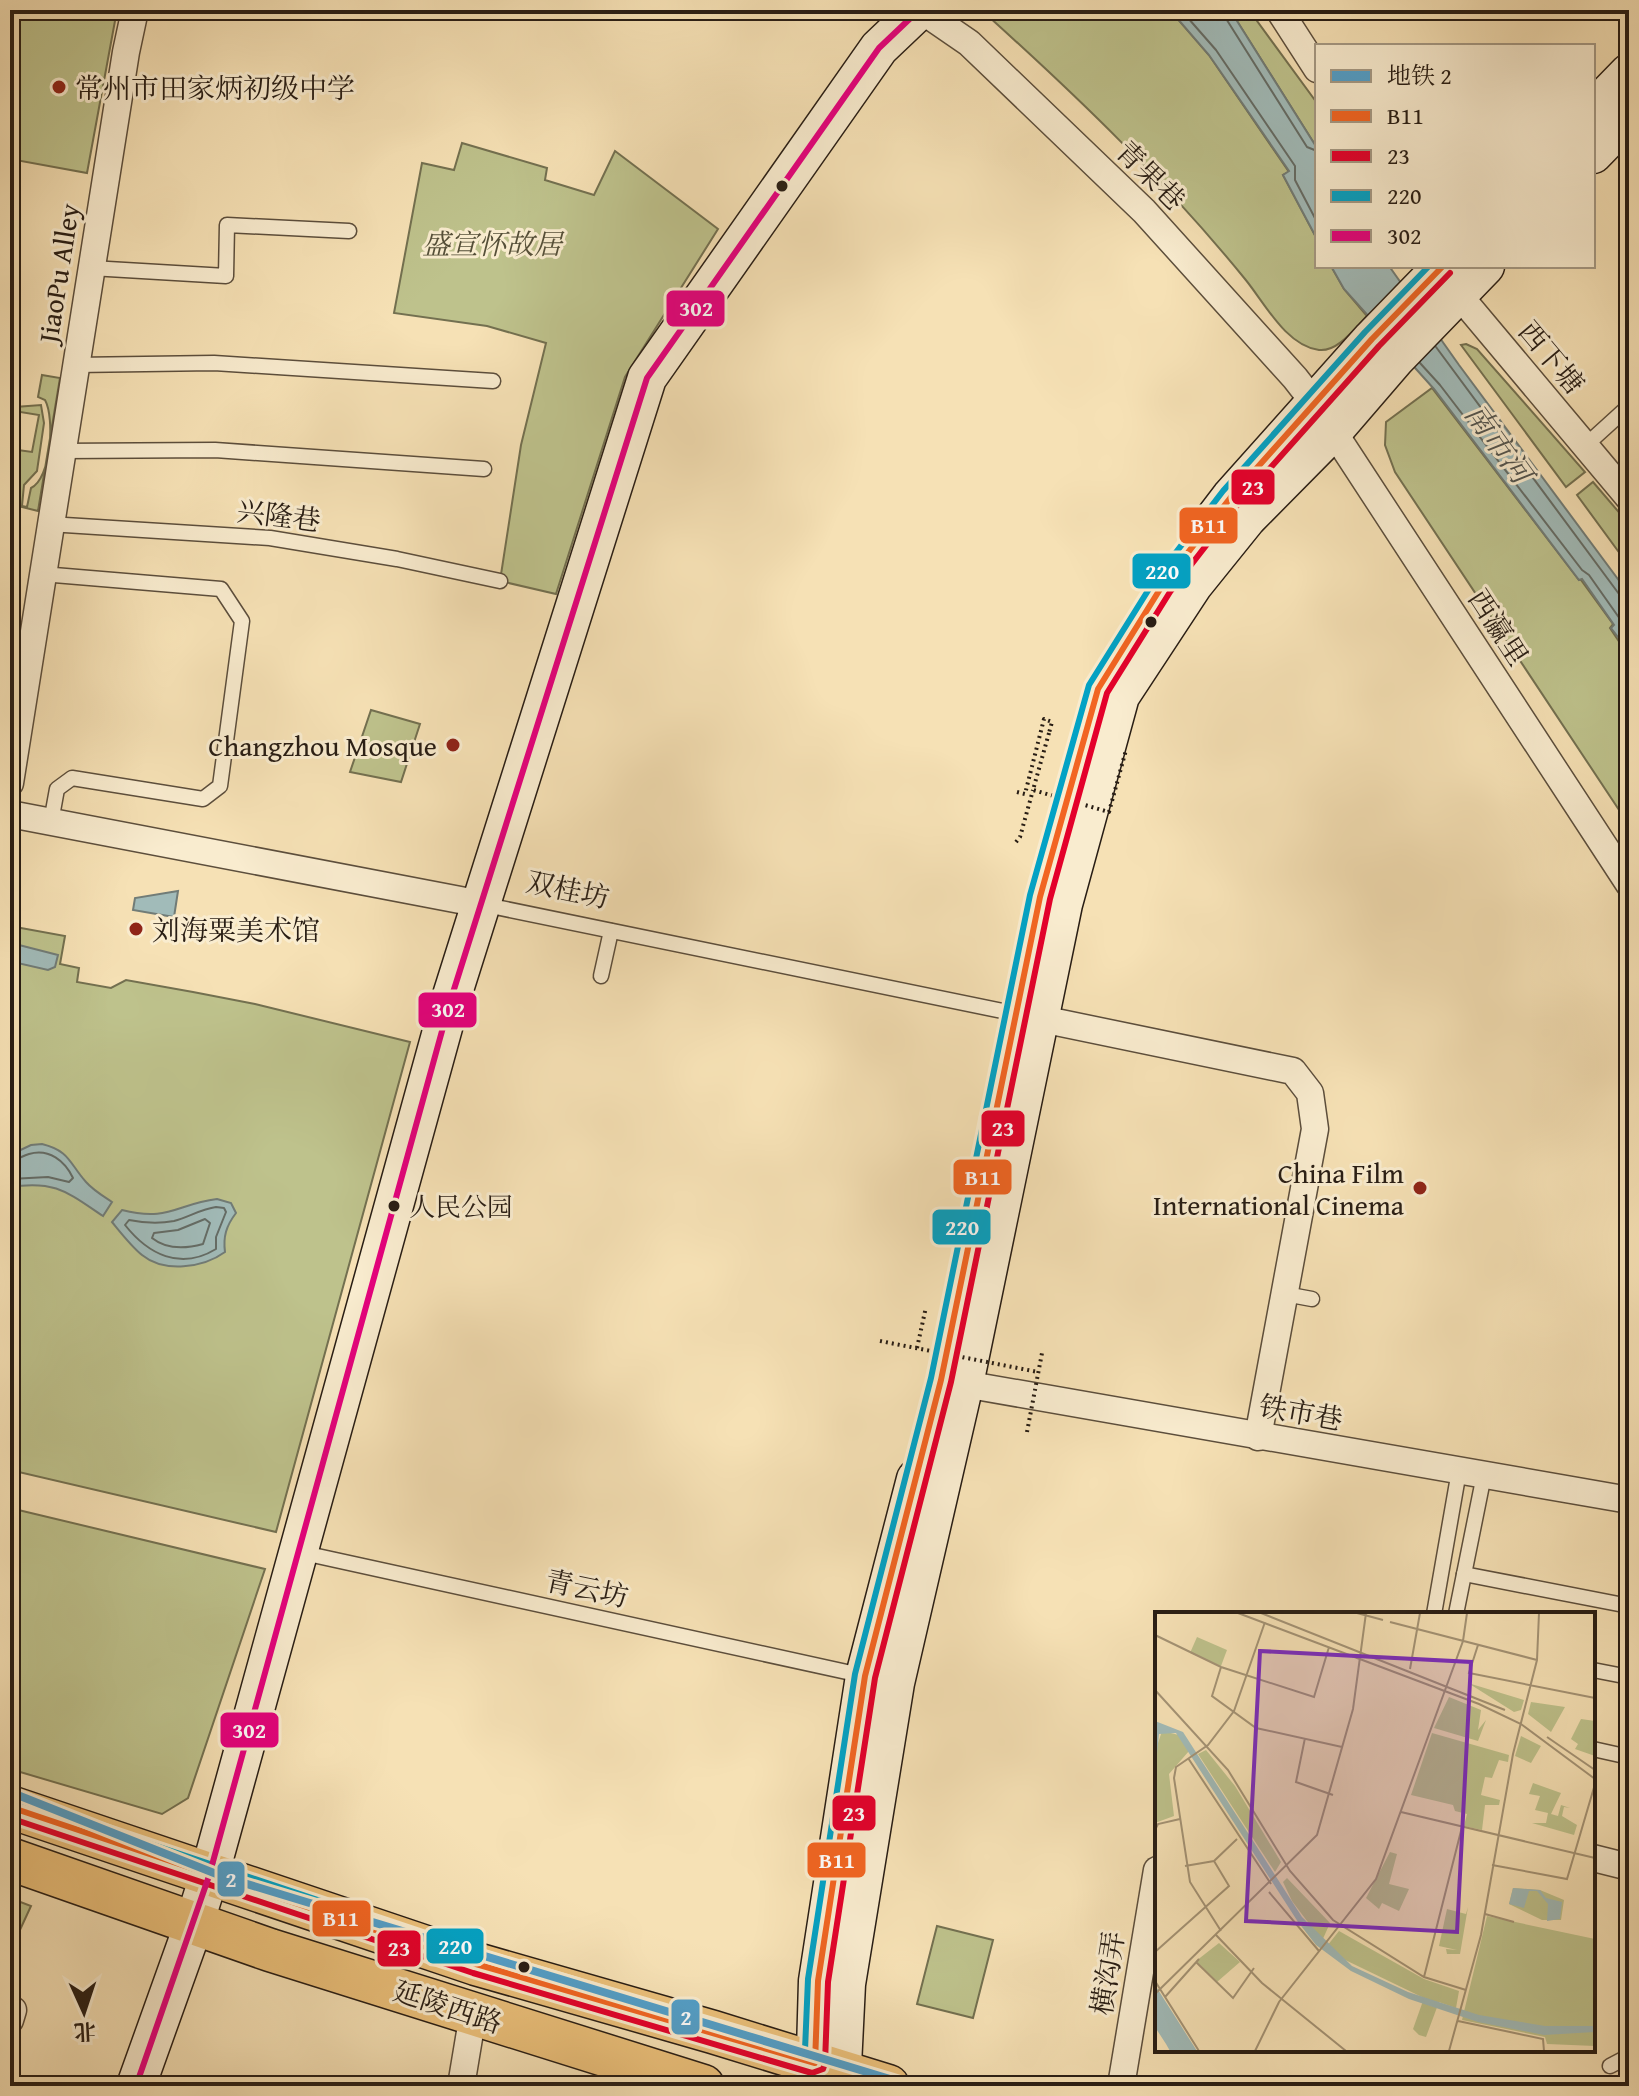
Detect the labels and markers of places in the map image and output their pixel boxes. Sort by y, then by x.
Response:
place label: 常州市田家炳初级中学 [75,67,355,108]
marker: 常州市田家炳初级中学 [50,78,68,96]
unlabelled marker [774,178,790,194]
unlabelled marker [1143,614,1159,630]
place label: Changzhou Mosque [208,725,437,766]
marker: Changzhou Mosque [444,736,462,754]
place label: 刘海粟美术馆 [152,909,320,950]
marker: 刘海粟美术馆 [127,920,145,938]
place label: China Film International Cinema [1153,1152,1405,1225]
marker: China Film International Cinema [1411,1179,1429,1197]
place label: 人民公园 [409,1187,513,1226]
marker: 人民公园 [386,1198,402,1214]
unlabelled marker [516,1959,532,1975]

